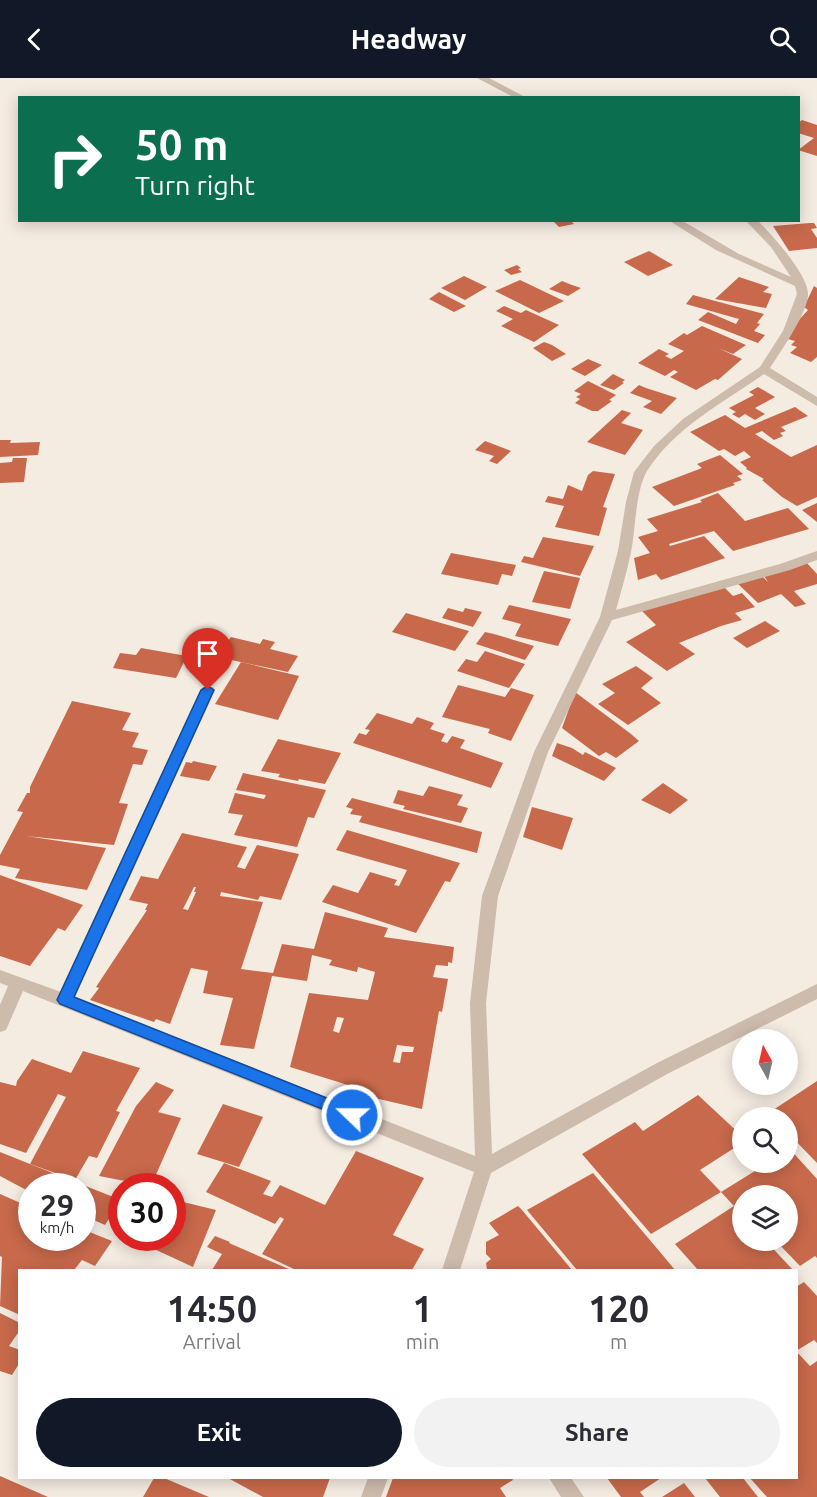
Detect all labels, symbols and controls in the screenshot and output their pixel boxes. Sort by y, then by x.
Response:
icon: back [18,23,51,56]
icon: search [766,23,799,56]
text: Headway [351,24,466,54]
icon: right [36,120,114,198]
text: 50 m [135,121,229,168]
text: Turn right [135,170,255,200]
pin [182,628,233,690]
icon: arrive [191,637,224,670]
north arrow [732,1029,798,1095]
map controls [732,1029,798,1251]
position arrow [320,1083,384,1147]
button: search [732,1107,798,1173]
speed limit sign: 30 [108,1173,186,1251]
button: layers [732,1185,798,1251]
text: 29 [40,1188,74,1222]
text: km/h [40,1219,74,1236]
text: 14:50 [167,1288,257,1329]
text: 1 [412,1288,433,1329]
text: 120 [588,1288,649,1329]
text: Arrival [183,1330,241,1353]
text: min [406,1330,439,1353]
text: m [610,1330,627,1353]
button: Exit [36,1398,402,1467]
button: Share [414,1398,780,1467]

